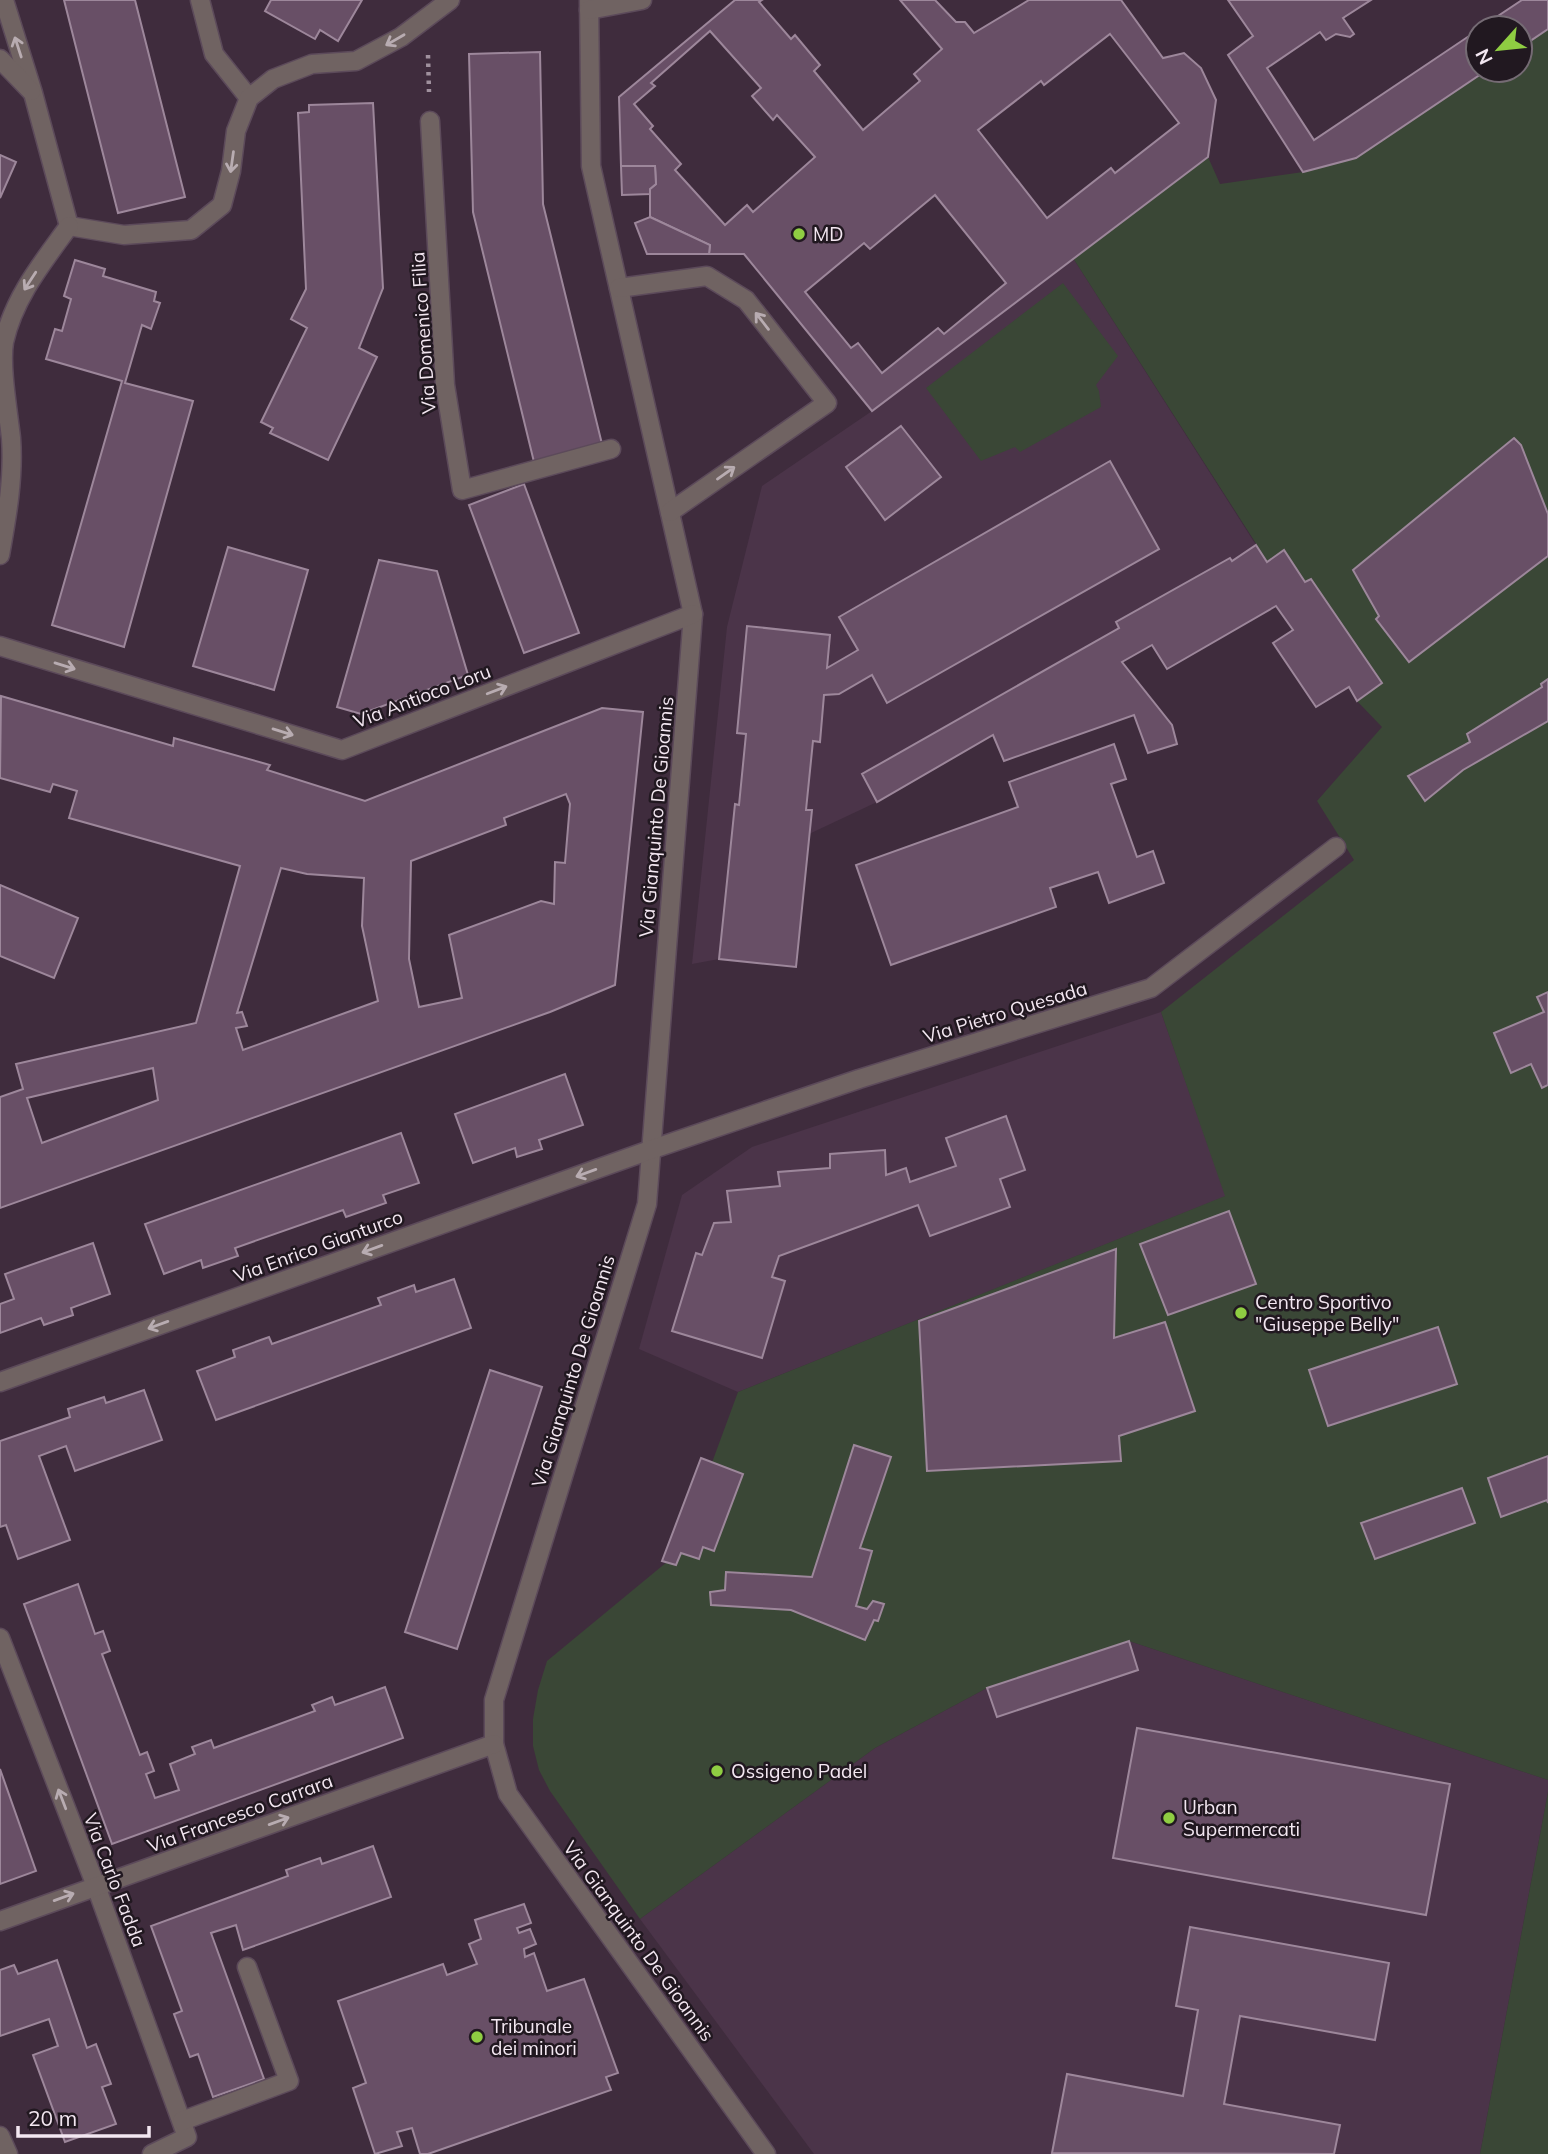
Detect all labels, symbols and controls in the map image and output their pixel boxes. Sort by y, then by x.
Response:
north arrow [1464,14,1534,84]
one-way arrow [385,33,405,47]
one-way arrow [11,36,24,58]
text: N [1470,45,1498,69]
one-way arrow [226,150,239,173]
place label: MD [813,222,844,246]
marker: MD [791,226,807,242]
street label: Via Domenico Filia [405,251,441,415]
one-way arrow [22,271,37,290]
one-way arrow [754,312,769,331]
one-way arrow [716,466,735,480]
street label: Via Antioco Loru [350,659,494,733]
one-way arrow [54,660,76,673]
one-way arrow [485,683,507,695]
street label: Via Gianquinto De Gioannis [634,695,678,939]
one-way arrow [272,726,294,739]
street label: Via Pietro Quesada [920,976,1090,1048]
one-way arrow [576,1168,598,1180]
street label: Via Enrico Gianturco [230,1204,406,1288]
one-way arrow [361,1244,383,1256]
street label: Via Gianquinto De Gioannis [526,1252,620,1490]
place label: Centro Sportivo "Giuseppe Belly" [1255,1290,1400,1336]
marker: Centro Sportivo "Giuseppe Belly" [1233,1305,1249,1321]
one-way arrow [147,1320,169,1333]
place label: Ossigeno Padel [731,1759,867,1783]
marker: Ossigeno Padel [709,1763,725,1779]
street label: Via Francesco Carrara [144,1768,336,1858]
one-way arrow [55,1789,67,1811]
place label: Urban Supermercati [1183,1795,1300,1841]
street label: Via Carlo Fadda [78,1810,152,1950]
marker: Urban Supermercati [1161,1810,1177,1826]
one-way arrow [267,1814,289,1826]
street label: Via Gianquinto De Gioannis [558,1836,720,2046]
one-way arrow [53,1890,75,1903]
place label: Tribunale dei minori [491,2014,577,2060]
marker: Tribunale dei minori [469,2029,485,2045]
scale bar [18,2094,149,2138]
text: 20 m [28,2105,77,2131]

